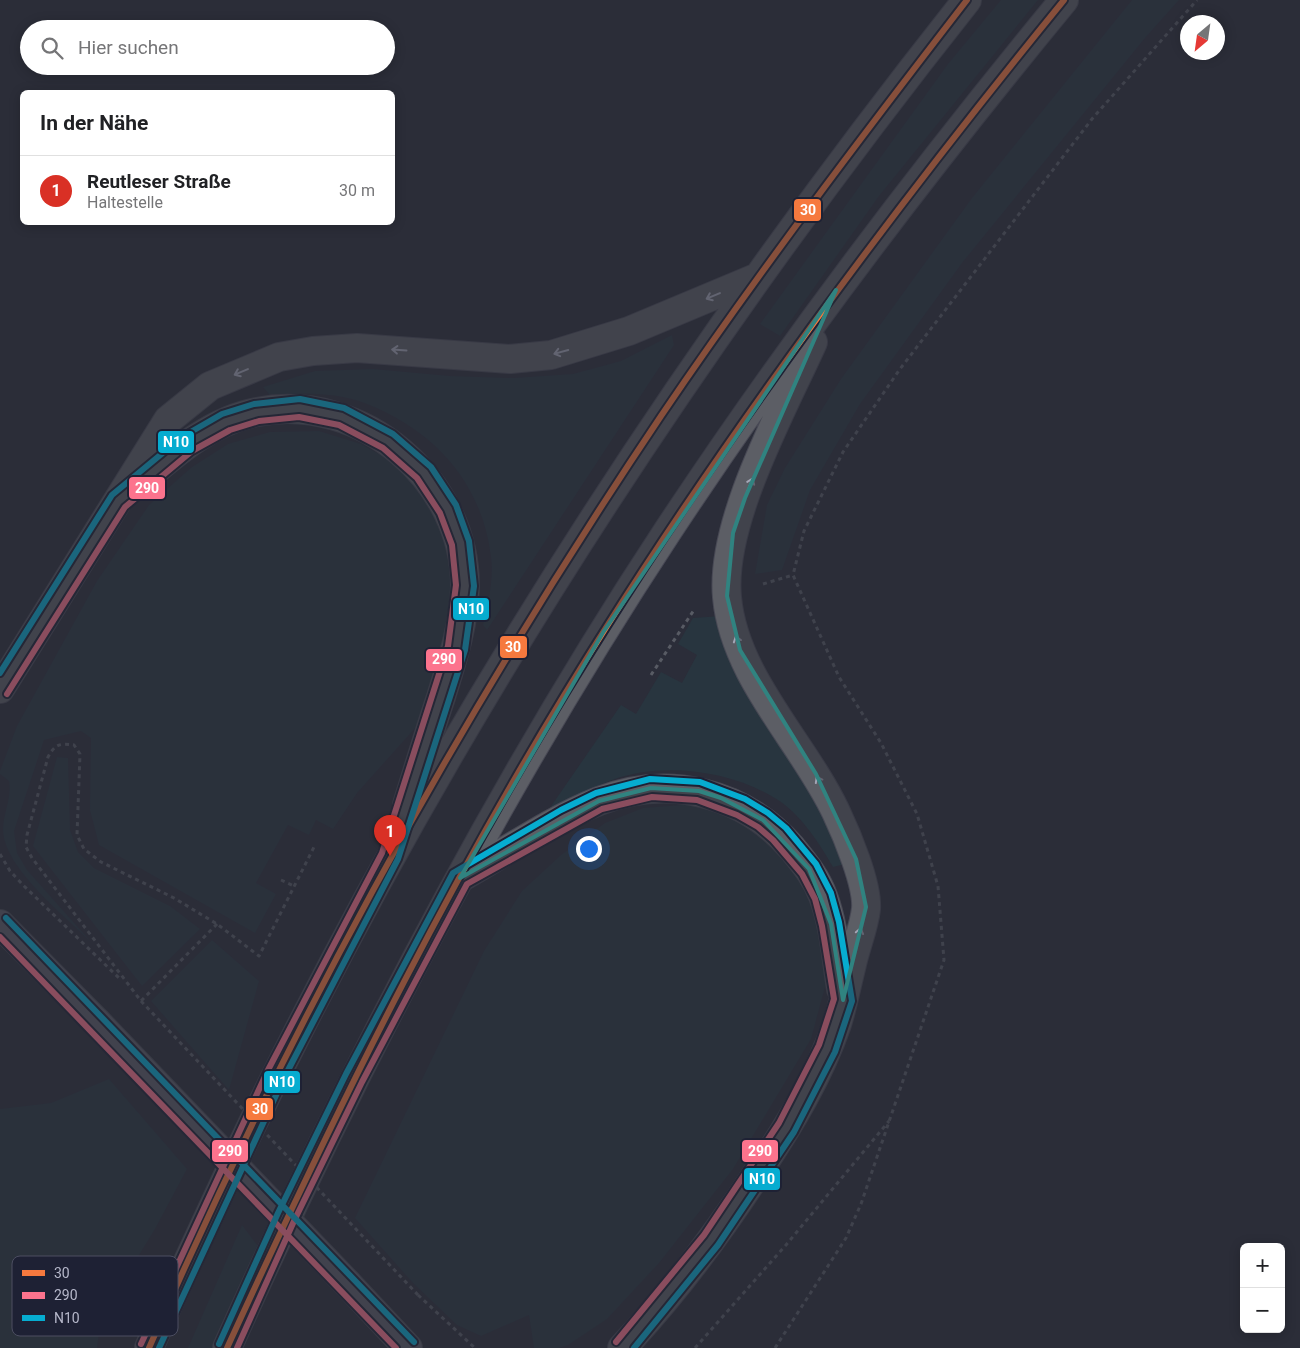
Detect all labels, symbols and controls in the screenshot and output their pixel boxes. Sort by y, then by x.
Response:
north arrow [1180,15,1225,60]
search box [20,20,395,75]
icon: search [38,34,66,62]
text: Hier suchen [78,36,179,59]
text: In der Nähe [40,111,148,135]
text: Reutleser Straße [87,170,231,193]
text: 1 [51,181,61,200]
text: 30 m [339,181,375,200]
text: Haltestelle [87,193,163,212]
line badge: 30 [793,198,822,222]
text: 30 [800,202,816,218]
one-way arrow [706,292,721,302]
one-way arrow [392,346,408,355]
one-way arrow [554,348,570,358]
one-way arrow [233,369,248,378]
line badge: N10 [157,430,195,454]
text: N10 [163,434,189,450]
line badge: 290 [128,476,166,500]
one-way arrow [745,478,755,493]
text: 290 [135,480,159,496]
line badge: N10 [452,597,490,621]
text: N10 [458,601,484,617]
line badge: 30 [499,635,528,659]
one-way arrow [733,635,743,651]
text: 30 [505,639,521,655]
line badge: 290 [425,648,463,672]
text: 290 [432,651,456,667]
one-way arrow [815,776,825,791]
pin: 1 [374,815,406,856]
your location [576,836,602,862]
one-way arrow [855,928,864,944]
line badge: N10 [263,1070,301,1094]
text: N10 [269,1074,295,1090]
line badge: 30 [245,1097,274,1121]
text: 30 [252,1101,268,1117]
line badge: 290 [211,1139,249,1163]
line badge: 290 [741,1139,779,1163]
text: 290 [218,1143,242,1159]
text: 290 [748,1143,772,1159]
line badge: N10 [743,1167,781,1191]
text: N10 [749,1171,775,1187]
map controls [1240,1243,1285,1333]
button: + [1240,1243,1285,1288]
legend [12,1256,178,1336]
text: 30 [54,1265,70,1281]
text: 290 [54,1287,78,1303]
button: − [1240,1288,1285,1333]
text: N10 [54,1310,80,1326]

